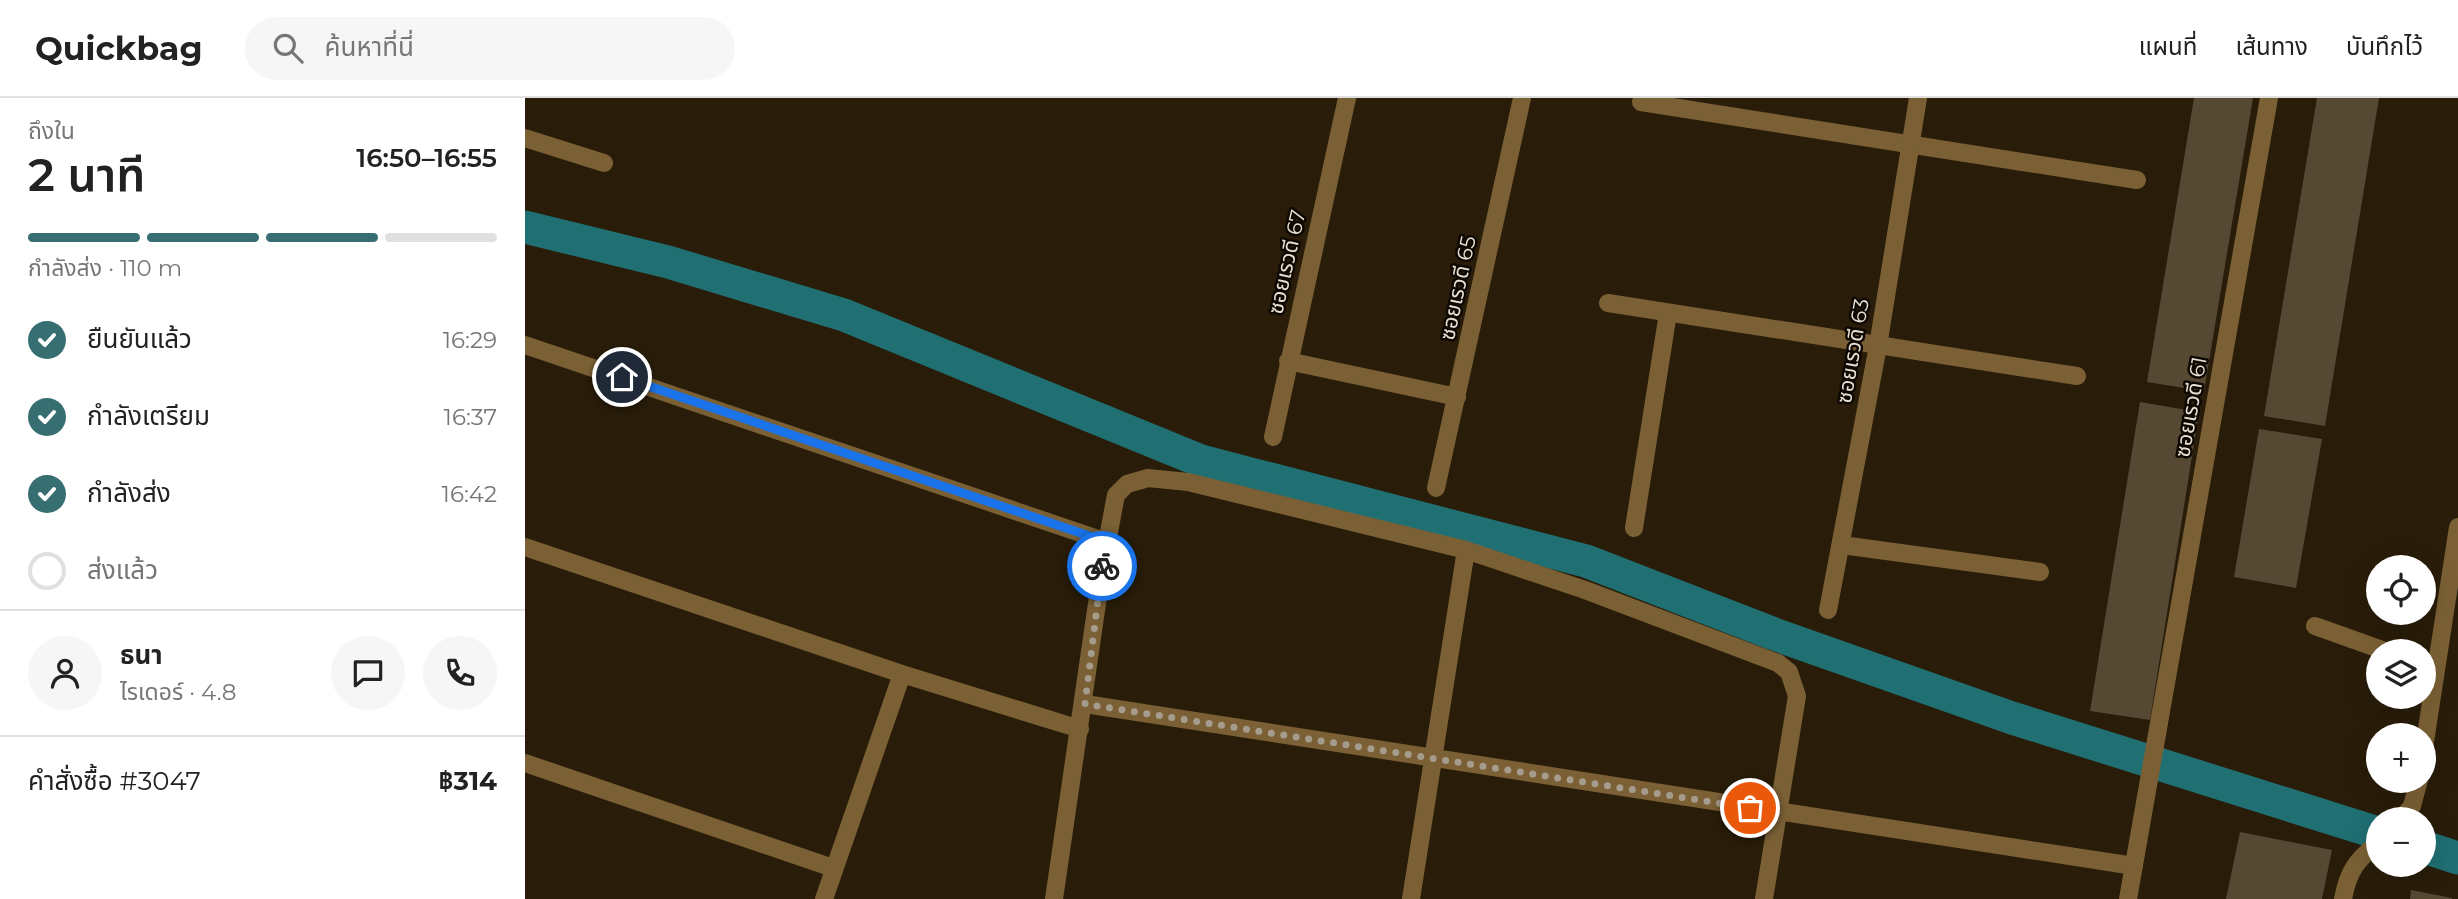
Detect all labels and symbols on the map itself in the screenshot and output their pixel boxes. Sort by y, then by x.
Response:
street label: ซอยเรวดี 67 [1262,207,1311,316]
street label: ซอยเรวดี 65 [1434,233,1481,342]
street label: ซอยเรวดี 63 [1831,297,1874,405]
pin [592,347,652,407]
street label: ซอยเรวดี 61 [2169,355,2212,459]
courier [1067,531,1137,601]
pin [1720,778,1780,838]

